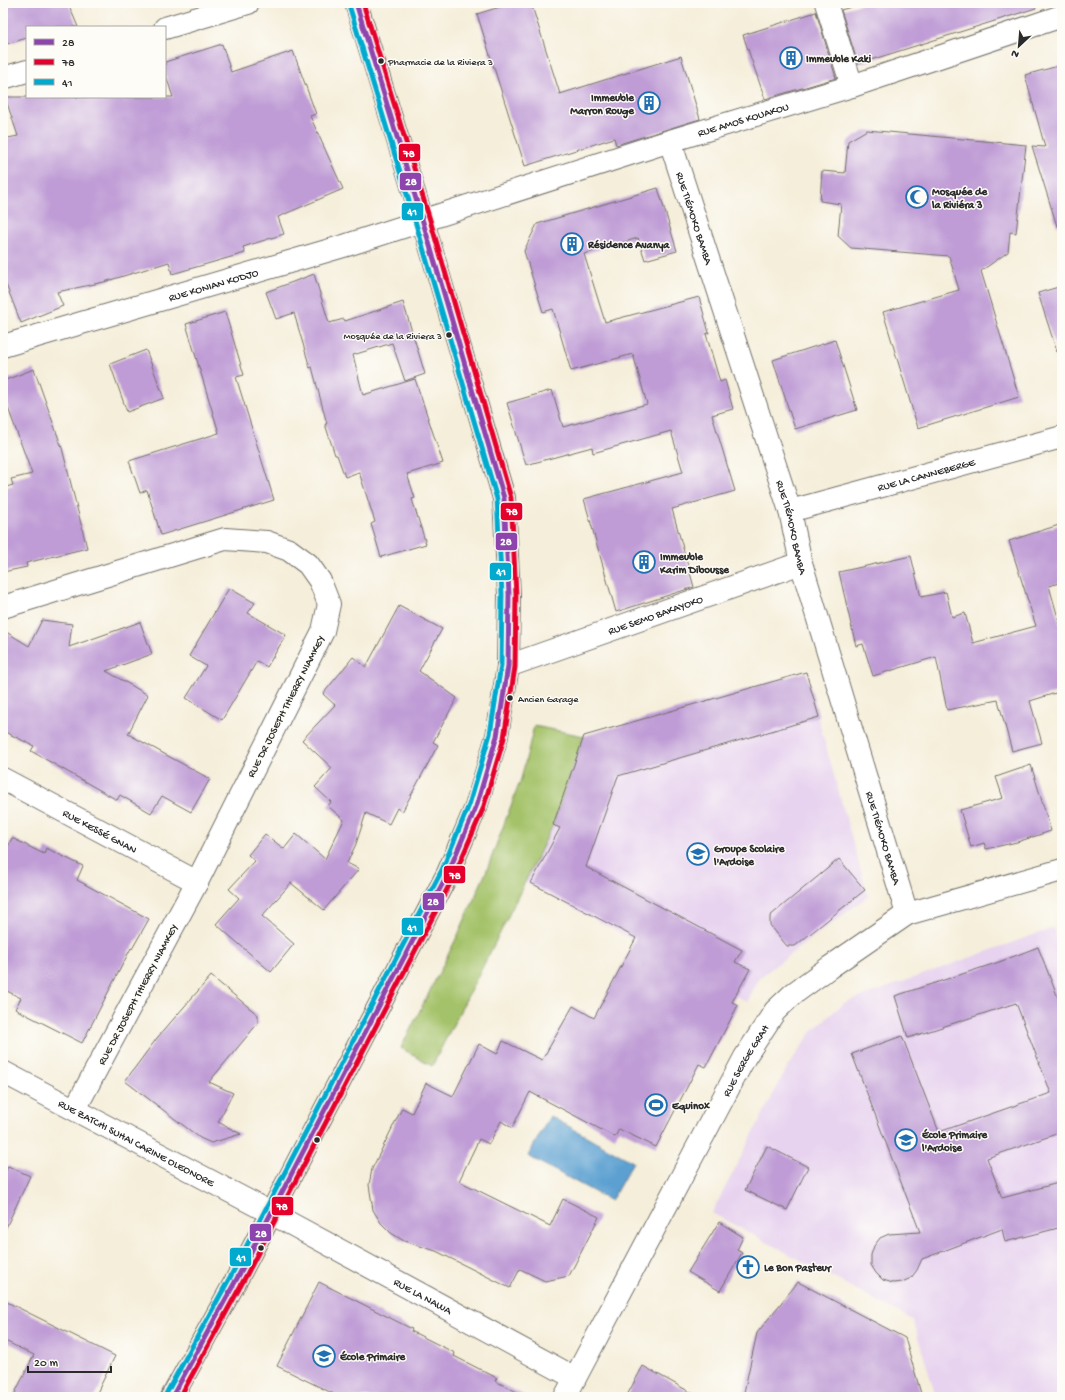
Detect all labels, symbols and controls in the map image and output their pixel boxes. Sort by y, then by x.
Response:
legend [26,26,166,98]
north arrow [999,26,1039,66]
text: 28 [62,37,75,51]
building icon: Immeuble Kaki [778,45,804,71]
text: N [1010,46,1021,60]
place label: Immeuble Kaki [806,54,872,66]
marker: Pharmacie de la Riviera 3 [376,56,386,66]
text: 78 [61,57,75,71]
place label: Pharmacie de la Riviera 3 [387,57,493,69]
text: 41 [62,77,73,91]
building icon: Immeuble Marron Rouge [636,90,662,116]
place label: Immeuble Marron Rouge [570,93,635,119]
street label: RUE AMOS KOUAKOU [696,101,791,140]
line badge: 78 [398,143,421,162]
text: 78 [402,149,415,161]
street label: RUE TIÉMOKO BAMBA [672,171,714,267]
line badge: 28 [399,172,422,191]
text: 28 [405,177,417,189]
mosque icon: Mosquée de la Riviéra 3 [904,184,930,210]
place label: Mosquée de la Riviéra 3 [931,186,989,212]
line badge: 41 [401,202,424,221]
text: 41 [406,207,417,219]
building icon: Résidence Avanya [559,231,585,257]
place label: Résidence Avanya [587,239,670,252]
street label: RUE KONIAN KODJO [168,267,260,305]
marker: Mosquée de la Riviera 3 [444,330,454,340]
place label: Mosquée de la Riviera 3 [344,331,442,343]
street label: RUE LA CANNEBERGE [877,457,978,495]
street label: RUE TIÉMOKO BAMBA [772,479,808,577]
line badge: 78 [500,502,523,521]
text: 78 [505,507,518,519]
line badge: 28 [495,532,518,551]
text: 28 [500,537,512,549]
building icon: Immeuble Karim Dibousse [631,549,657,575]
place label: Immeuble Karim Dibousse [659,552,730,577]
line badge: 41 [489,562,512,581]
text: 41 [495,567,506,579]
street label: RUE SEMO BAKAYOKO [607,594,705,638]
street label: RUE DR JOSEPH THIERRY NIAMKEY [246,634,328,780]
marker: Ancien Garage [505,693,515,703]
place label: Ancien Garage [518,694,579,706]
street label: RUE TIÉMOKO BAMBA [862,790,902,887]
street label: RUE KESSÉ GNAN [60,808,138,857]
school or university icon: Groupe Scolaire l'Ardoise [685,841,711,867]
place label: Groupe Scolaire l'Ardoise [713,844,786,869]
line badge: 78 [443,865,466,884]
text: 78 [448,871,461,883]
line badge: 28 [422,892,445,911]
text: 28 [427,897,439,909]
line badge: 41 [401,917,424,936]
street label: RUE DR JOSEPH THIERRY NIAMKEY [96,923,181,1067]
text: 41 [406,923,417,935]
street label: RUE SERGE GRAH [721,1022,773,1099]
sports icon: Equinox [643,1092,669,1118]
street label: RUE ZATCHI SUHAI CARINE OLEONORE [56,1098,217,1191]
place label: Equinox [671,1101,710,1114]
school or university icon: École Primaire l'Ardoise [893,1127,919,1153]
place label: École Primaire l'Ardoise [921,1128,989,1155]
unlabelled marker [312,1135,322,1145]
line badge: 78 [271,1196,294,1216]
text: 78 [275,1202,288,1214]
line badge: 28 [249,1223,272,1242]
text: 28 [255,1229,267,1241]
unlabelled marker [256,1243,266,1253]
line badge: 41 [229,1247,252,1267]
text: 41 [235,1253,246,1265]
church icon: Le Bon Pasteur [735,1254,761,1280]
place label: Le Bon Pasteur [764,1262,832,1275]
street label: RUE LA NAWA [391,1277,454,1318]
school or university icon: École Primaire [311,1343,337,1369]
scale bar [28,1348,111,1374]
place label: École Primaire [339,1350,407,1364]
text: 20 m [34,1357,59,1371]

